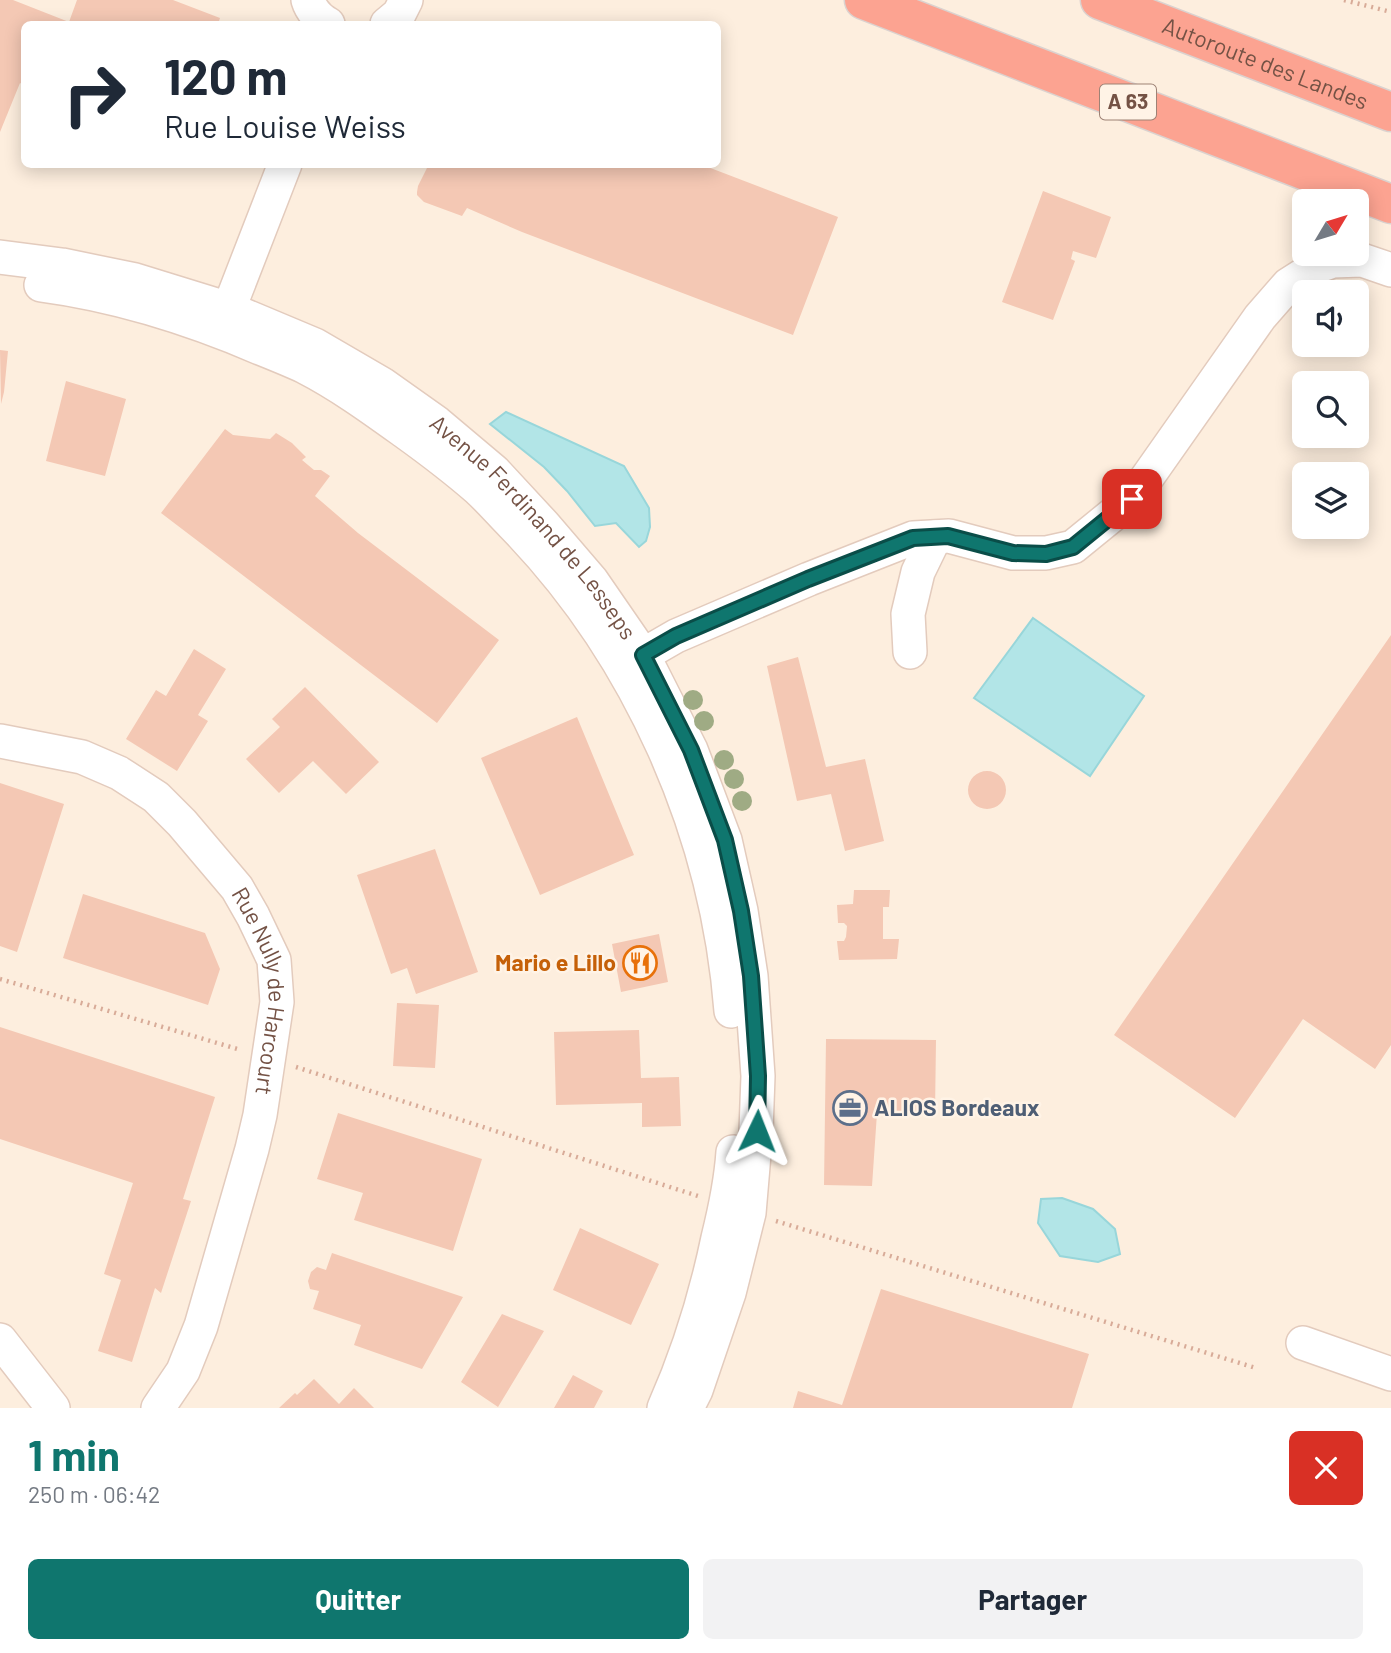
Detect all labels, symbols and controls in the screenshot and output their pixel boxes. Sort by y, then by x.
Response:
street label: Autoroute des Landes [1159,10,1372,115]
text: 120 m [164,46,287,105]
icon: right [49,49,140,140]
road number: A 63 [1100,84,1156,119]
text: Rue Louise Weiss [164,106,406,144]
north arrow [1292,189,1368,266]
map controls [1292,189,1369,539]
button: sound [1292,280,1369,357]
button: search [1292,371,1369,448]
street label: Avenue Ferdinand de Lesseps [425,408,643,644]
button: layers [1292,462,1369,539]
pin [1102,469,1162,529]
icon: arrive [1113,480,1151,518]
street label: Rue Nully de Harcourt [226,882,292,1097]
restaurant icon: Mario e Lillo [621,944,659,982]
place label: Mario e Lillo [495,948,616,976]
office icon: ALIOS Bordeaux [831,1089,869,1127]
place label: ALIOS Bordeaux [874,1093,1039,1121]
position arrow [720,1094,794,1168]
text: 1 min [28,1429,120,1479]
button: close [1289,1431,1363,1505]
text: 250 m · 06:42 [28,1480,160,1508]
button: Quitter [28,1559,689,1639]
button: Partager [703,1559,1363,1639]

